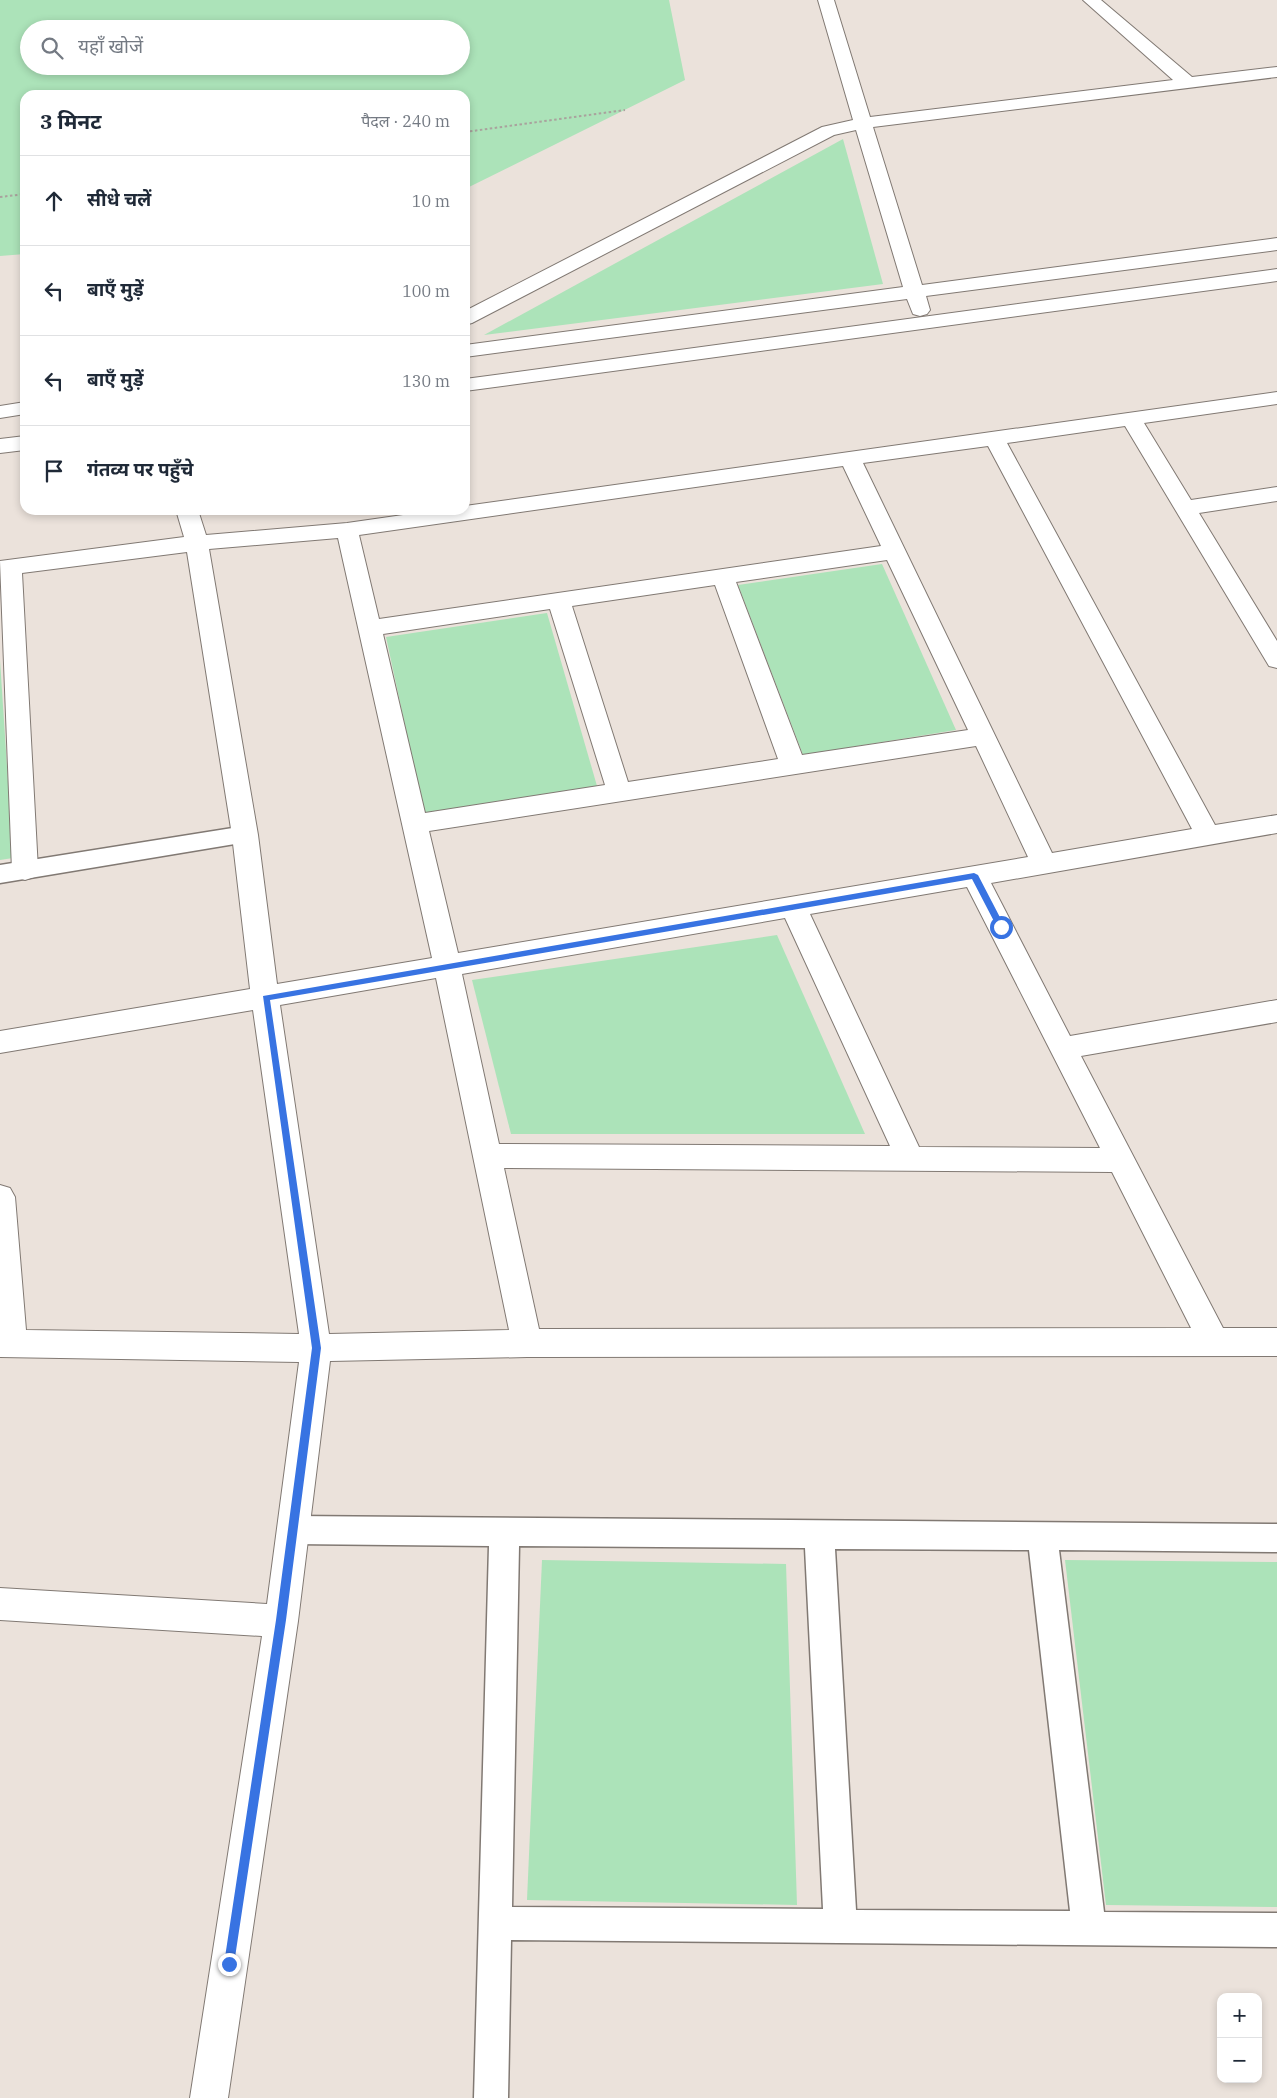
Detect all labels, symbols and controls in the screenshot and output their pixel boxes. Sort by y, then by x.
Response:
search box [20,20,470,75]
icon: search [38,34,66,62]
text: यहाँ खोजें [78,34,143,58]
text: 3 मिनट [40,107,102,135]
text: पैदल · 240 m [361,111,450,131]
icon: ahead [40,187,68,215]
text: सीधे चलें [87,187,151,211]
text: 10 m [412,191,450,211]
icon: left [40,277,68,305]
text: बाएँ मुड़ें [87,277,144,301]
text: 100 m [402,281,450,301]
icon: left [40,367,68,395]
text: बाएँ मुड़ें [87,367,144,391]
text: 130 m [402,371,450,391]
icon: arrive [40,457,68,485]
text: गंतव्य पर पहुँचे [87,457,194,481]
route start [990,916,1013,939]
route end [218,1953,241,1976]
map controls [1217,1993,1262,2083]
button: + [1217,1993,1262,2038]
button: − [1217,2038,1262,2083]

